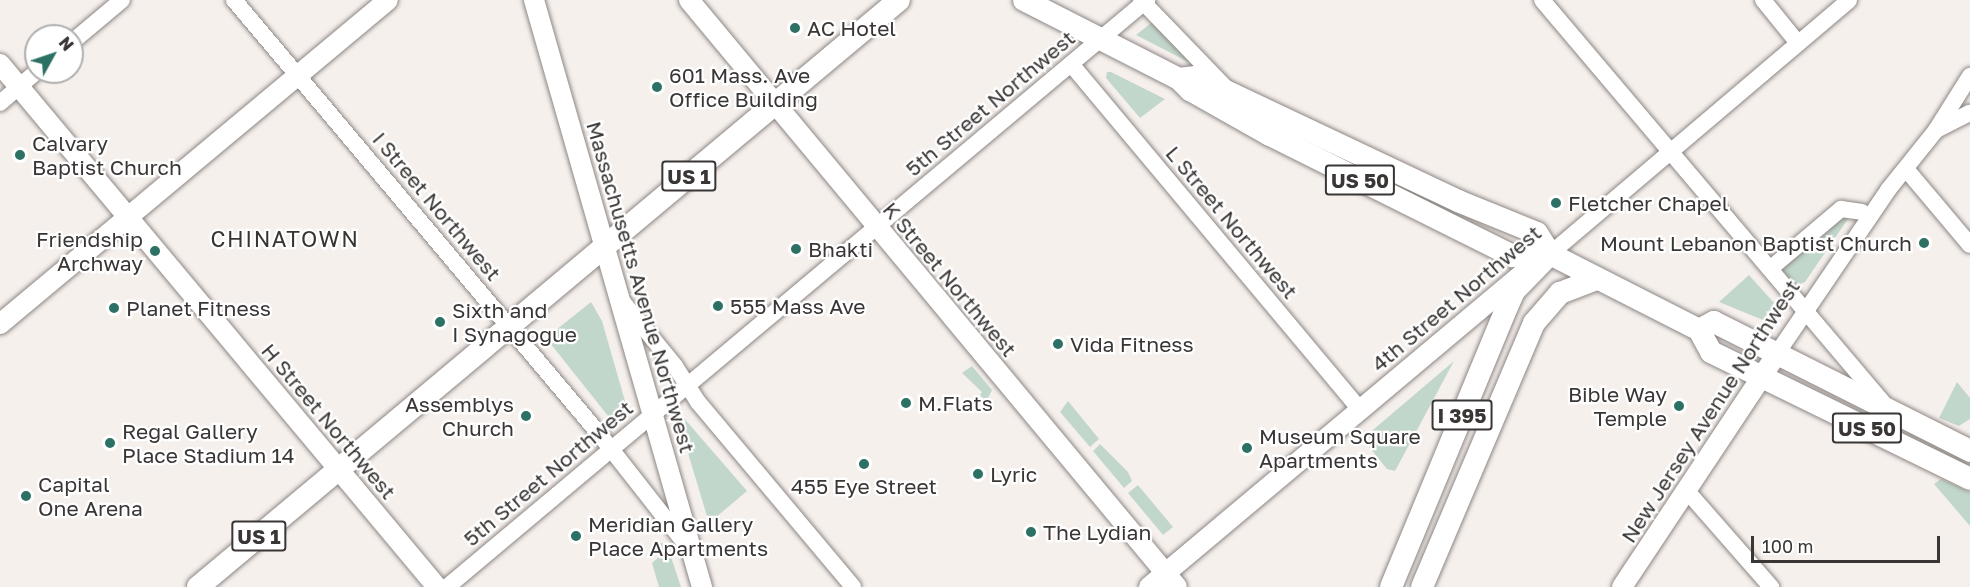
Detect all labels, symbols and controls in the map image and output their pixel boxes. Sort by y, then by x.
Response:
place label: AC Hotel [807,15,896,41]
marker: AC Hotel [788,21,802,35]
north arrow [24,24,84,84]
street label: 5th Street Northwest [900,25,1080,181]
text: N [55,33,78,55]
place label: 601 Mass. Ave Office Building [669,62,818,112]
marker: 601 Mass. Ave Office Building [650,80,664,94]
street label: Massachusetts Avenue Northwest [582,118,700,456]
street label: I Street Northwest [368,127,506,285]
place label: Calvary Baptist Church [32,130,182,180]
street label: L Street Northwest [1161,141,1303,303]
marker: Calvary Baptist Church [13,148,27,162]
road number: US 1 [660,159,718,193]
road number: US 50 [1324,163,1396,197]
place label: Fletcher Chapel [1568,190,1728,216]
marker: Fletcher Chapel [1549,196,1563,210]
street label: K Street Northwest [878,197,1022,361]
street label: 4th Street Northwest [1366,220,1546,376]
place label: Friendship Archway [36,226,143,276]
district label: CHINATOWN [211,226,359,252]
place label: Mount Lebanon Baptist Church [1600,230,1912,256]
place label: Bhakti [808,236,873,262]
marker: Mount Lebanon Baptist Church [1917,236,1931,250]
marker: Bhakti [789,242,803,256]
marker: Friendship Archway [148,244,162,258]
street label: New Jersey Avenue Northwest [1615,275,1805,547]
place label: 555 Mass Ave [730,293,866,319]
place label: Planet Fitness [126,295,271,321]
place label: Sixth and I Synagogue [452,297,577,347]
marker: 555 Mass Ave [711,299,725,313]
marker: Planet Fitness [107,301,121,315]
marker: Sixth and I Synagogue [433,315,447,329]
place label: Vida Fitness [1070,331,1194,357]
marker: Vida Fitness [1051,337,1065,351]
street label: H Street Northwest [257,338,401,504]
place label: Bible Way Temple [1568,381,1667,431]
place label: M.Flats [918,390,993,416]
place label: Assemblys Church [405,391,514,441]
street label: 5th Street Northwest [458,395,638,551]
marker: M.Flats [899,396,913,410]
road number: I 395 [1430,398,1494,432]
marker: Bible Way Temple [1672,399,1686,413]
marker: Assemblys Church [519,409,533,423]
road number: US 50 [1831,411,1903,445]
place label: Regal Gallery Place Stadium 14 [122,418,295,468]
place label: Museum Square Apartments [1259,423,1421,473]
marker: Regal Gallery Place Stadium 14 [103,436,117,450]
marker: Museum Square Apartments [1240,441,1254,455]
marker: 455 Eye Street [857,457,871,471]
place label: Lyric [990,461,1037,487]
marker: Lyric [971,467,985,481]
place label: Capital One Arena [38,471,143,521]
place label: 455 Eye Street [791,473,937,499]
marker: Capital One Arena [19,489,33,503]
place label: Meridian Gallery Place Apartments [588,511,768,561]
road number: US 1 [230,519,288,553]
place label: The Lydian [1043,519,1151,545]
scale bar [1754,524,1943,562]
marker: The Lydian [1024,525,1038,539]
marker: Meridian Gallery Place Apartments [569,529,583,543]
text: 100 m [1762,535,1813,557]

